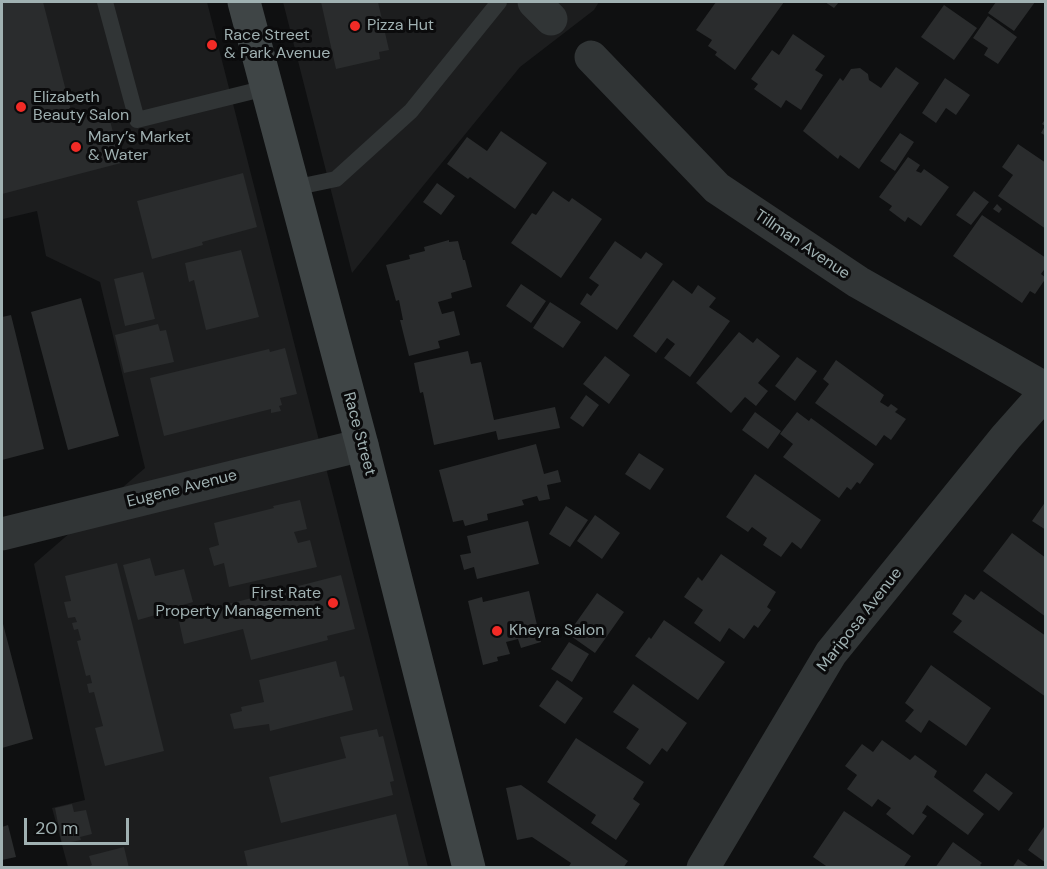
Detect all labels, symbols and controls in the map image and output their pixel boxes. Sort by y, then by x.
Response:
place label: Pizza Hut [367,16,434,36]
marker: Pizza Hut [348,19,362,33]
place label: Race Street & Park Avenue [224,26,330,64]
marker: Race Street & Park Avenue [205,38,219,52]
place label: Elizabeth Beauty Salon [33,88,129,126]
marker: Elizabeth Beauty Salon [14,100,28,114]
place label: Mary’s Market & Water [88,128,191,166]
marker: Mary’s Market & Water [69,140,83,154]
street label: Tillman Avenue [751,206,853,284]
street label: Race Street [339,390,379,478]
street label: Eugene Avenue [125,466,239,512]
street label: Mariposa Avenue [813,564,907,676]
place label: First Rate Property Management [156,584,321,622]
marker: First Rate Property Management [326,596,340,610]
place label: Kheyra Salon [509,621,604,641]
marker: Kheyra Salon [490,624,504,638]
scale bar [27,806,132,844]
text: 20 m [35,816,78,840]

